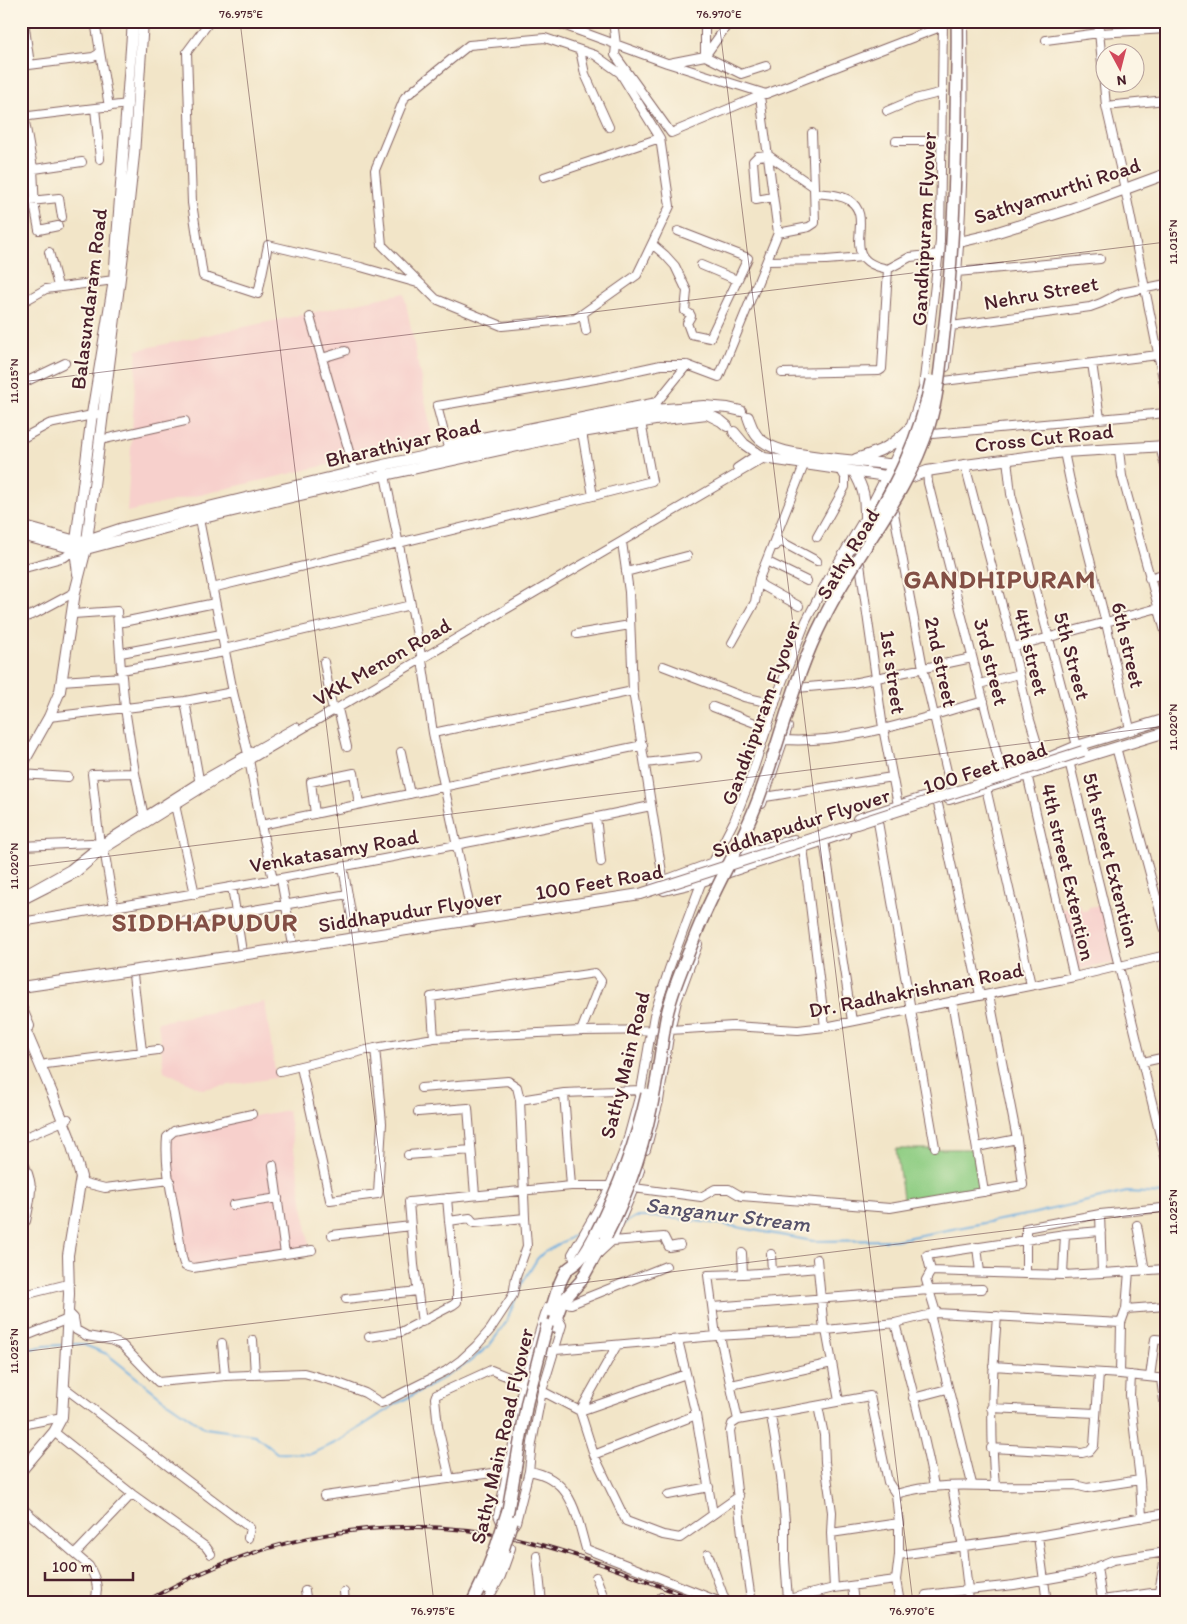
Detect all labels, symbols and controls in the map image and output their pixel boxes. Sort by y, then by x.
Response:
text: 76.975°E [219,7,263,21]
text: 76.970°E [696,7,742,21]
north arrow [1094,42,1144,92]
text: N [1116,71,1127,89]
street label: Gandhipuram Flyover [906,131,941,327]
street label: Sathyamurthi Road [970,152,1143,229]
street label: Balasundaram Road [65,206,112,391]
text: 11.015°N [1166,220,1180,265]
street label: Nehru Street [982,270,1100,315]
text: 11.015°N [7,359,21,404]
street label: Bharathiyar Road [323,412,483,472]
street label: Cross Cut Road [973,418,1115,457]
street label: Sathy Road [811,503,885,604]
district label: GANDHIPURAM [904,563,1096,595]
street label: 6th street [1106,599,1151,690]
street label: 4th street [1009,606,1054,698]
street label: 5th Street [1049,609,1096,703]
street label: VKK Menon Road [309,612,455,711]
street label: 2nd street [920,614,963,710]
street label: 3rd street [969,616,1014,708]
street label: Gandhipuram Flyover [716,617,806,809]
street label: 1st street [875,628,912,716]
text: 11.020°N [1166,704,1180,750]
street label: 100 Feet Road [920,736,1050,799]
street label: 5th street Extention [1078,770,1145,950]
street label: 4th street Extention [1036,781,1101,963]
street label: Siddhapudur Flyover [709,782,894,863]
street label: Venkatasamy Road [248,823,421,878]
text: 11.020°N [7,843,21,889]
street label: 100 Feet Road [533,858,665,905]
street label: Siddhapudur Flyover [316,884,504,937]
district label: SIDDHAPUDUR [112,906,298,938]
street label: Dr. Radhakrishnan Road [806,956,1026,1023]
street label: Sathy Main Road [594,989,655,1141]
text: 11.025°N [1166,1189,1180,1235]
water label: Sanganur Stream [644,1191,812,1238]
street label: Sathy Main Road Flyover [465,1325,539,1546]
text: 11.025°N [7,1328,21,1374]
scale bar [45,1549,132,1581]
text: 100 m [52,1558,94,1576]
text: 76.975°E [411,1604,455,1618]
text: 76.970°E [889,1604,935,1618]

